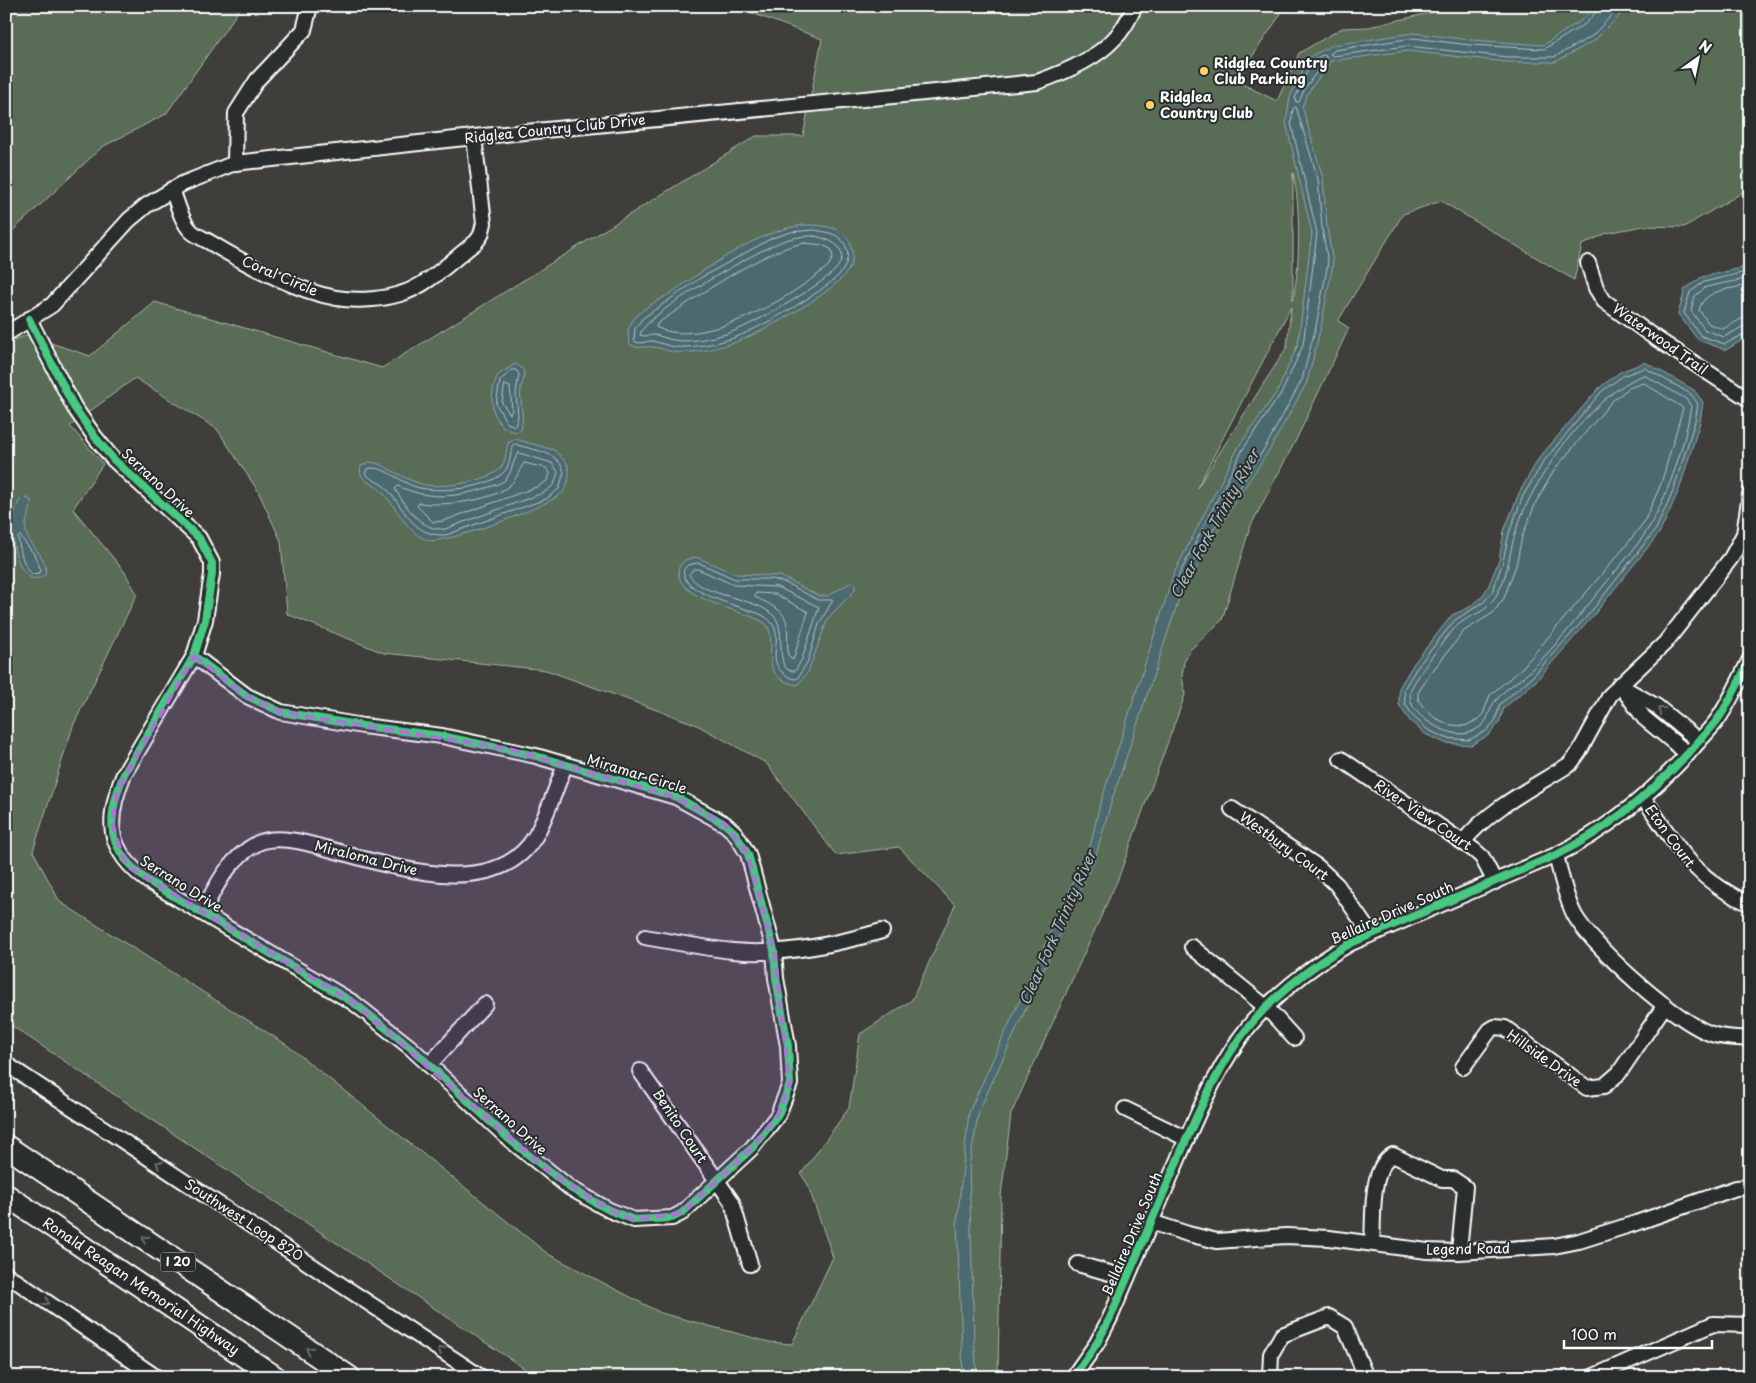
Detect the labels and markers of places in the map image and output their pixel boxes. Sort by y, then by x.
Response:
place label: Ridglea Country Club Parking [1214,52,1328,89]
marker: Ridglea Country Club Parking [1198,65,1210,77]
place label: Ridglea Country Club [1160,86,1253,123]
marker: Ridglea Country Club [1144,99,1156,111]

